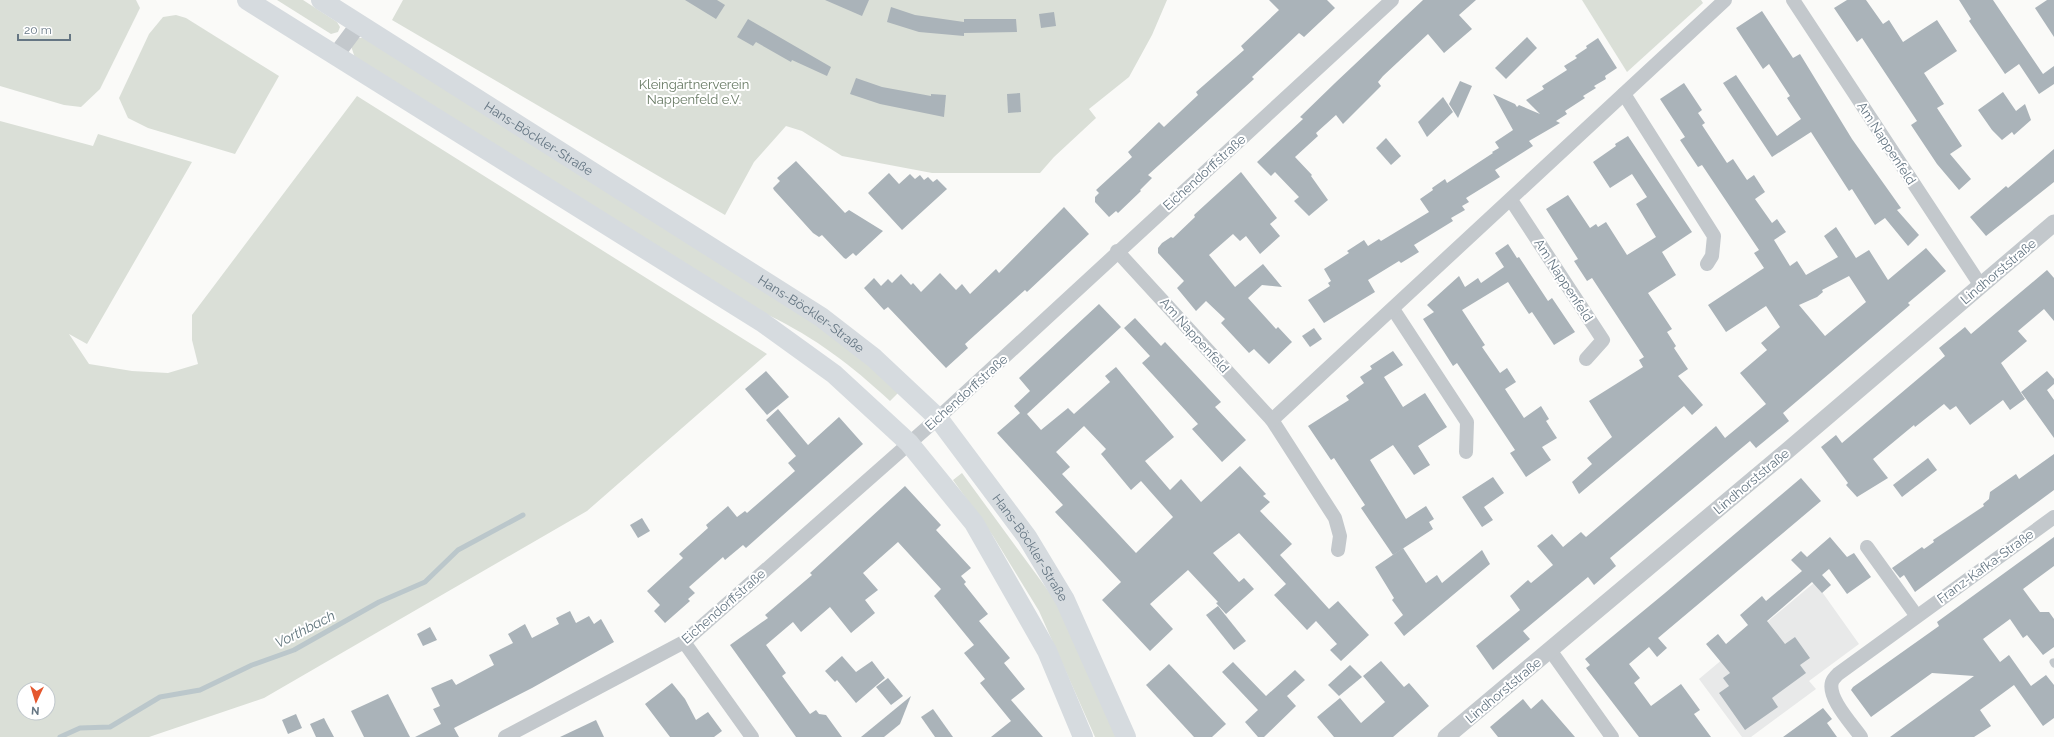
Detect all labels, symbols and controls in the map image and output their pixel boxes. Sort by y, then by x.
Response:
scale bar [18,16,70,42]
text: 20 m [24,23,52,37]
park label: Kleingärtnerverein Nappenfeld e.V. [639,77,749,107]
street label: Hans-Böckler-Straße [481,99,596,179]
street label: Am Nappenfeld [1854,99,1919,187]
street label: Eichendorffstraße [1160,131,1249,213]
street label: Lindhorststraße [1958,235,2039,307]
street label: Am Nappenfeld [1531,236,1596,324]
street label: Hans-Böckler-Straße [755,272,867,356]
street label: Am Nappenfeld [1157,295,1232,376]
street label: Eichendorffstraße [922,351,1011,433]
street label: Lindhorststraße [1711,445,1792,517]
street label: Hans-Böckler-Straße [989,491,1071,604]
street label: Franz-Kafka-Straße [1934,526,2037,606]
street label: Eichendorffstraße [679,566,768,647]
water label: Vorthbach [272,607,338,651]
street label: Lindhorststraße [1463,654,1544,726]
north arrow [16,681,56,721]
text: N [31,704,40,717]

